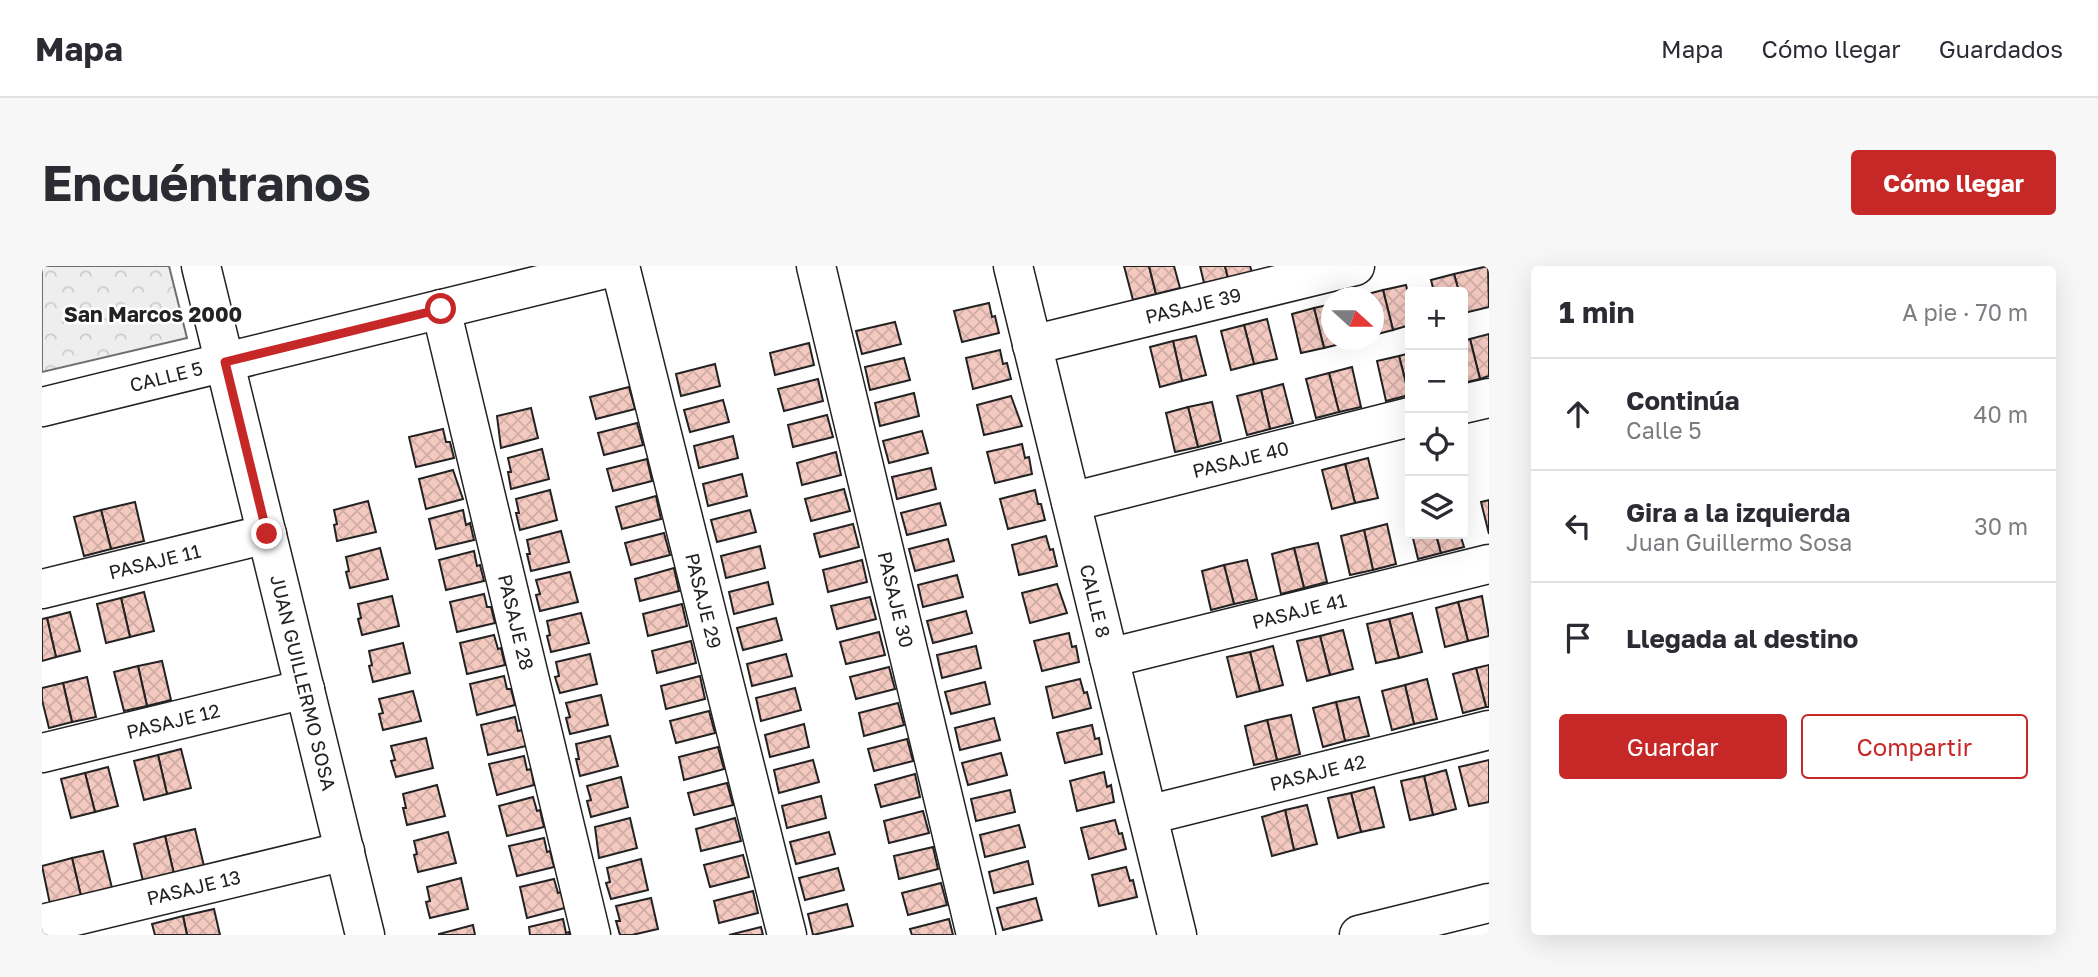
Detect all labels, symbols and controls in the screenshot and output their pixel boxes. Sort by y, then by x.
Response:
text: Mapa [35,29,123,68]
text: Mapa [1661,34,1724,63]
text: Cómo llegar [1762,34,1901,63]
text: Guardados [1939,34,2063,63]
button: Cómo llegar [1851,150,2056,215]
text: Encuéntranos [42,153,371,212]
street label: PASAJE 39 [1143,282,1243,328]
north arrow [1321,287,1384,350]
map controls [1405,287,1468,539]
button: + [1405,287,1468,350]
route start [425,293,456,324]
text: 1 min [1559,294,1635,330]
text: A pie · 70 m [1902,298,2028,326]
district label: San Marcos 2000 [64,301,242,327]
button: − [1405,350,1468,413]
street label: CALLE 5 [127,356,205,396]
text: Continúa [1626,385,1740,416]
icon: ahead [1559,395,1597,433]
text: 40 m [1974,400,2028,428]
button: locate [1405,413,1468,476]
text: Calle 5 [1626,416,1702,444]
street label: PASAJE 40 [1190,436,1291,482]
button: layers [1405,476,1468,539]
text: Gira a la izquierda [1626,497,1850,528]
icon: left [1559,507,1597,545]
text: 30 m [1974,512,2028,540]
route end [251,518,282,549]
text: Juan Guillermo Sosa [1626,528,1852,556]
street label: PASAJE 11 [106,539,203,583]
street label: PASAJE 30 [874,549,919,650]
street label: PASAJE 29 [681,550,727,651]
street label: CALLE 8 [1076,562,1116,640]
street label: JUAN GUILLERMO SOSA [266,572,341,793]
street label: PASAJE 28 [494,572,539,672]
street label: PASAJE 41 [1250,588,1349,633]
icon: arrive [1559,619,1597,657]
text: Llegada al destino [1626,623,1858,654]
street label: PASAJE 12 [124,698,222,743]
button: Guardar [1559,714,1787,779]
button: Compartir [1801,714,2028,779]
street label: PASAJE 42 [1267,749,1368,795]
street label: PASAJE 13 [144,865,243,909]

